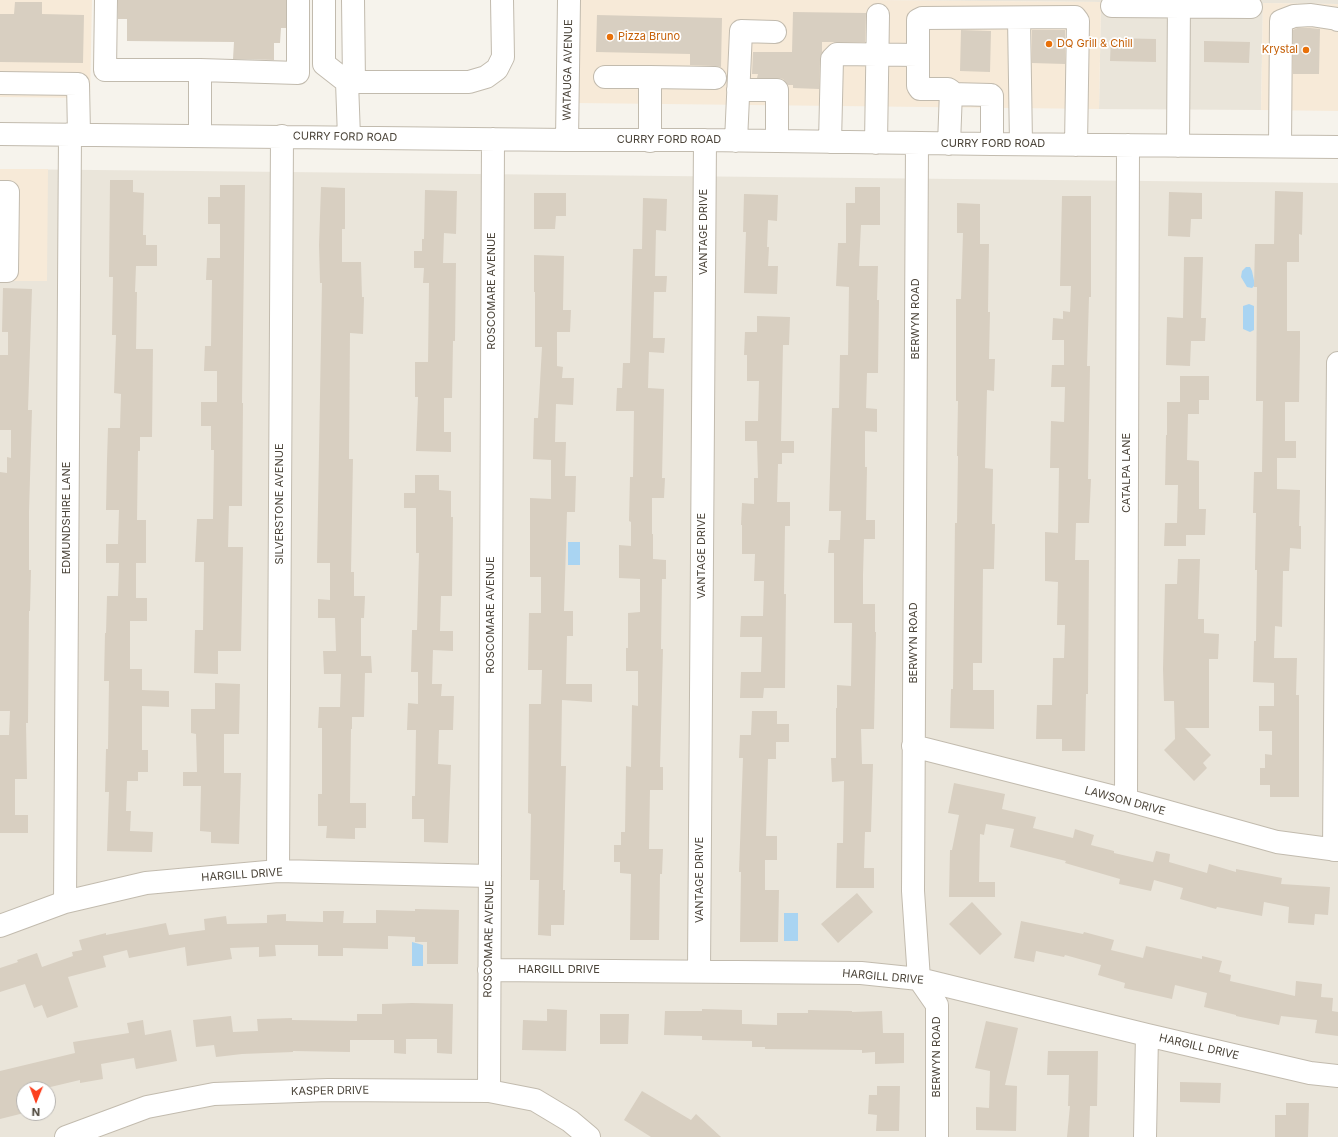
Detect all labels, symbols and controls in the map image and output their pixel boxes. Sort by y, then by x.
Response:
street label: WATAUGA AVENUE [561,19,575,121]
place label: Pizza Bruno [618,30,680,44]
marker: Pizza Bruno [605,32,615,42]
place label: DQ Grill & Chill [1057,37,1133,51]
marker: DQ Grill & Chill [1044,39,1054,49]
place label: Krystal [1262,43,1298,57]
marker: Krystal [1301,45,1311,55]
street label: CURRY FORD ROAD [293,129,397,145]
street label: CURRY FORD ROAD [617,133,721,147]
street label: CURRY FORD ROAD [941,137,1045,151]
street label: VANTAGE DRIVE [697,189,711,275]
street label: ROSCOMARE AVENUE [485,232,499,350]
street label: BERWYN ROAD [909,278,923,360]
street label: CATALPA LANE [1120,433,1134,513]
street label: SILVERSTONE AVENUE [273,443,287,565]
street label: EDMUNDSHIRE LANE [60,462,74,574]
street label: VANTAGE DRIVE [695,513,709,599]
street label: ROSCOMARE AVENUE [484,556,498,674]
street label: BERWYN ROAD [907,602,921,684]
street label: LAWSON DRIVE [1083,784,1167,818]
street label: VANTAGE DRIVE [693,837,707,923]
street label: HARGILL DRIVE [201,866,283,884]
street label: ROSCOMARE AVENUE [481,880,497,998]
street label: HARGILL DRIVE [518,963,600,977]
street label: HARGILL DRIVE [842,967,924,987]
street label: BERWYN ROAD [930,1016,944,1098]
street label: HARGILL DRIVE [1158,1031,1240,1063]
north arrow [16,1081,56,1121]
street label: KASPER DRIVE [291,1084,369,1098]
text: N [31,1105,40,1119]

